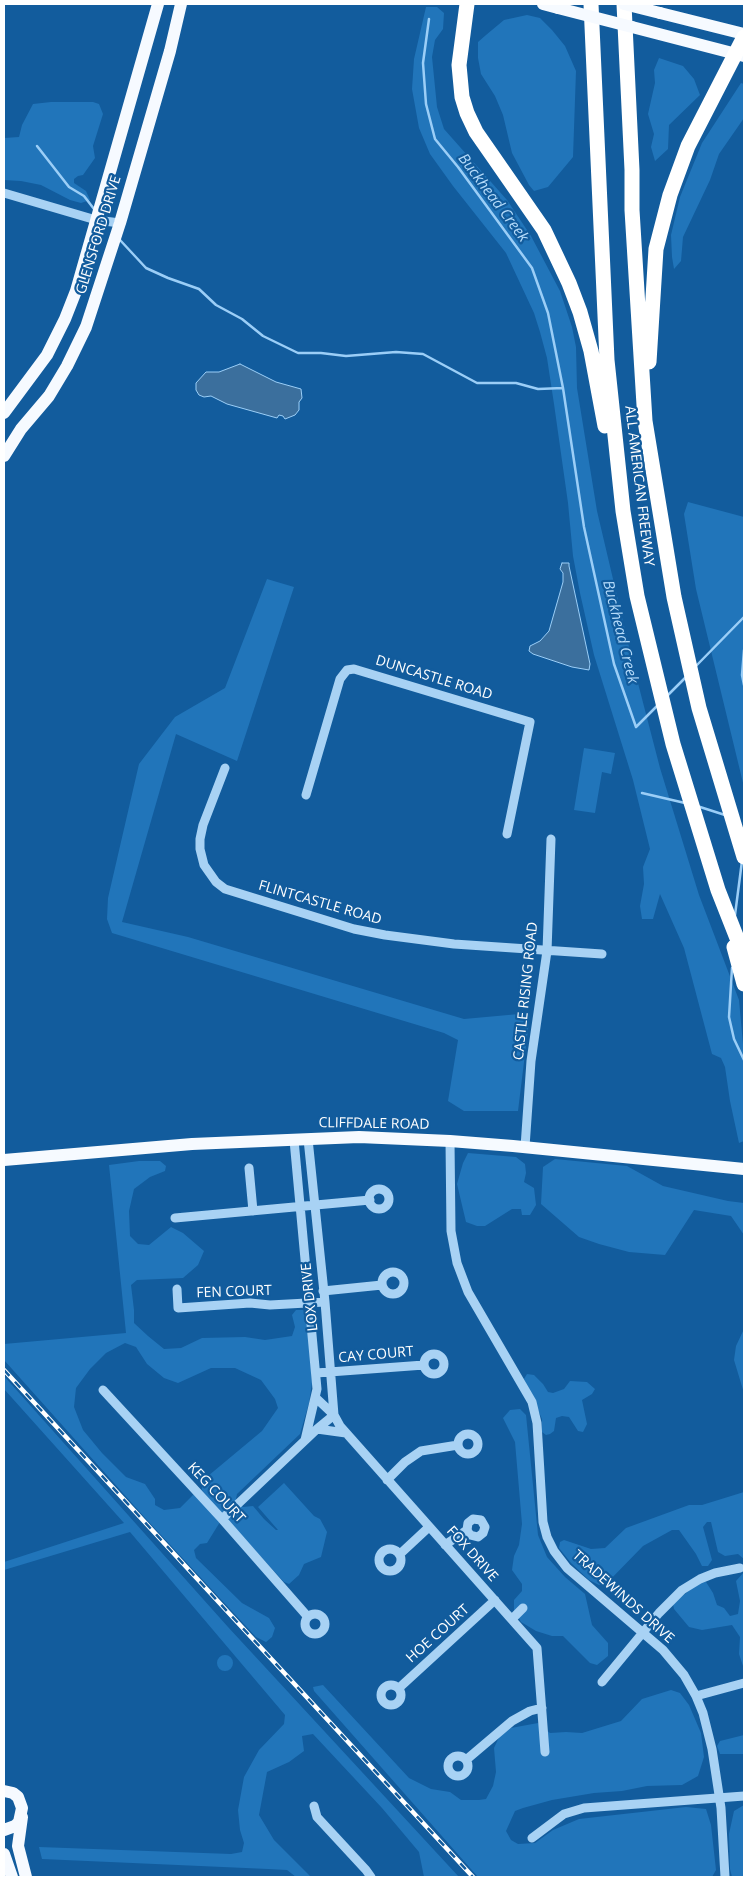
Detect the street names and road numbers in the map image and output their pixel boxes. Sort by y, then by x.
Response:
street label: GLENSFORD DRIVE [73,174,125,296]
street label: ALL AMERICAN FREEWAY [621,405,657,567]
street label: DUNCASTLE ROAD [374,652,494,704]
street label: FLINTCASTLE ROAD [257,877,383,929]
street label: CASTLE RISING ROAD [510,921,542,1061]
street label: CLIFFDALE ROAD [318,1115,430,1133]
street label: LOX DRIVE [298,1262,322,1332]
street label: FEN COURT [196,1282,272,1302]
street label: CAY COURT [338,1343,414,1367]
street label: KEG COURT [184,1459,248,1527]
street label: FOX DRIVE [443,1523,501,1585]
street label: TRADEWINDS DRIVE [569,1547,677,1647]
street label: HOE COURT [403,1601,473,1667]

